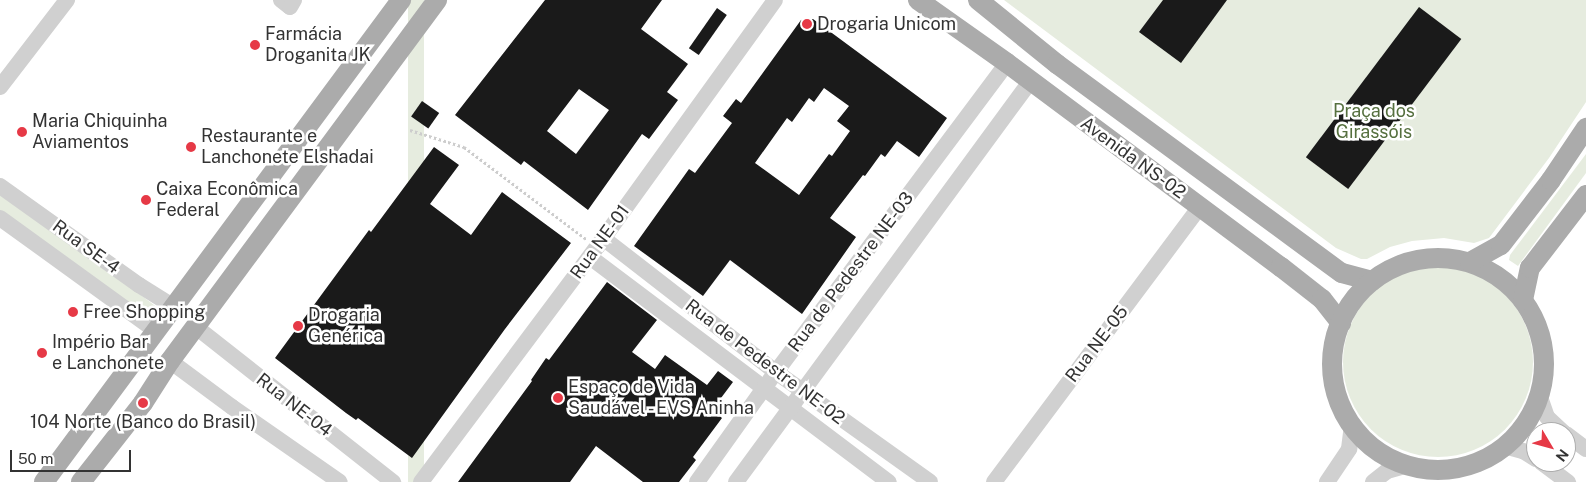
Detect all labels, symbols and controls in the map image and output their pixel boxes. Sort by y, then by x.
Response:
place label: Drogaria Unicom [817,13,956,35]
marker: Drogaria Unicom [801,18,813,30]
place label: Farmácia Droganita JK [265,24,371,66]
marker: Farmácia Droganita JK [249,39,261,51]
park label: Praça dos Girassóis [1333,101,1415,144]
place label: Maria Chiquinha Aviamentos [32,111,167,154]
street label: Avenida NS-02 [1076,113,1190,203]
marker: Maria Chiquinha Aviamentos [16,126,28,138]
place label: Restaurante e Lanchonete Elshadai [201,126,374,168]
marker: Restaurante e Lanchonete Elshadai [185,141,197,153]
place label: Caixa Econômica Federal [156,179,298,222]
street label: Rua de Pedestre NE-03 [784,188,918,356]
marker: Caixa Econômica Federal [140,194,152,206]
street label: Rua NE-01 [566,201,634,283]
street label: Rua SE-4 [48,215,124,279]
street label: Rua de Pedestre NE-02 [681,295,849,429]
place label: Free Shopping [83,301,206,323]
street label: Rua NE-05 [1061,301,1133,387]
place label: Drogaria Genérica [308,305,383,348]
marker: Free Shopping [67,306,79,318]
marker: Drogaria Genérica [292,320,304,332]
place label: Império Bar e Lanchonete [52,332,164,374]
marker: Império Bar e Lanchonete [36,347,48,359]
street label: Rua NE-04 [252,369,336,441]
place label: Espaço de Vida Saudável - EVS Aninha [568,377,759,419]
marker: Espaço de Vida Saudável - EVS Aninha [552,392,564,404]
marker: 104 Norte (Banco do Brasil) [137,397,149,409]
place label: 104 Norte (Banco do Brasil) [30,411,256,433]
north arrow [1526,422,1576,472]
scale bar [12,440,134,472]
text: N [1553,446,1572,465]
text: 50 m [18,450,53,467]

